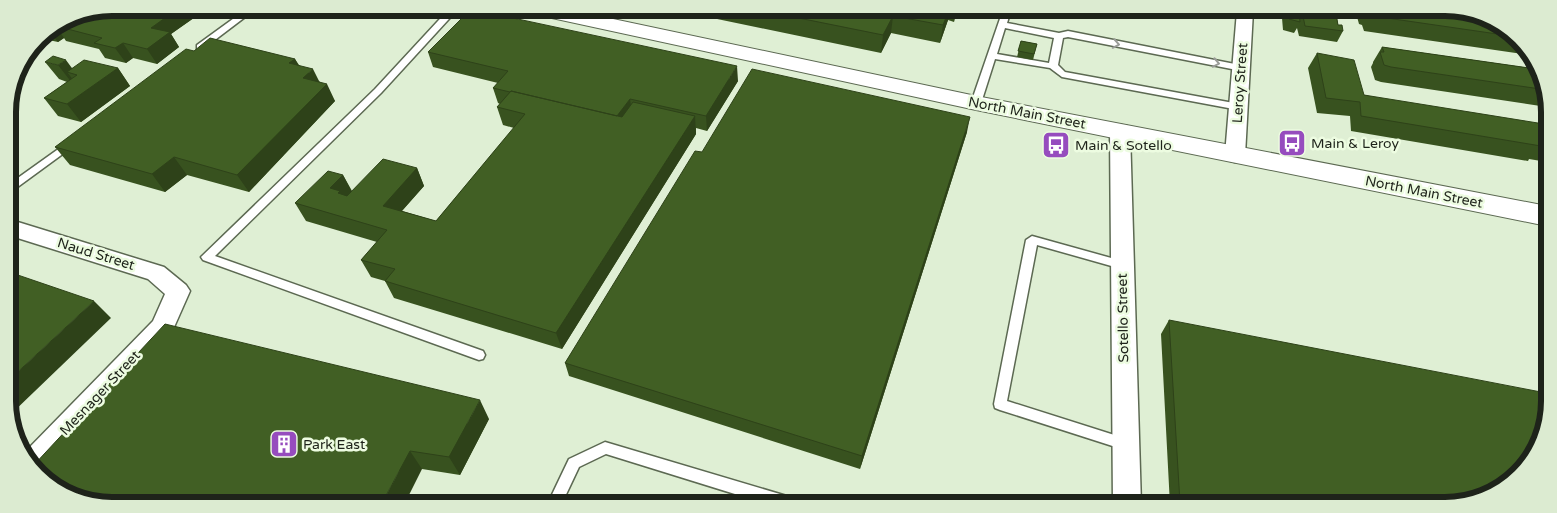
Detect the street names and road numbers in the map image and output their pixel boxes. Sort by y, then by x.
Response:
street label: Leroy Street [1229,41,1251,124]
street label: North Main Street [967,93,1088,133]
street label: North Main Street [1364,172,1485,212]
street label: Naud Street [55,234,137,274]
street label: Sotello Street [1114,273,1132,363]
street label: Mesnager Street [56,346,144,439]

